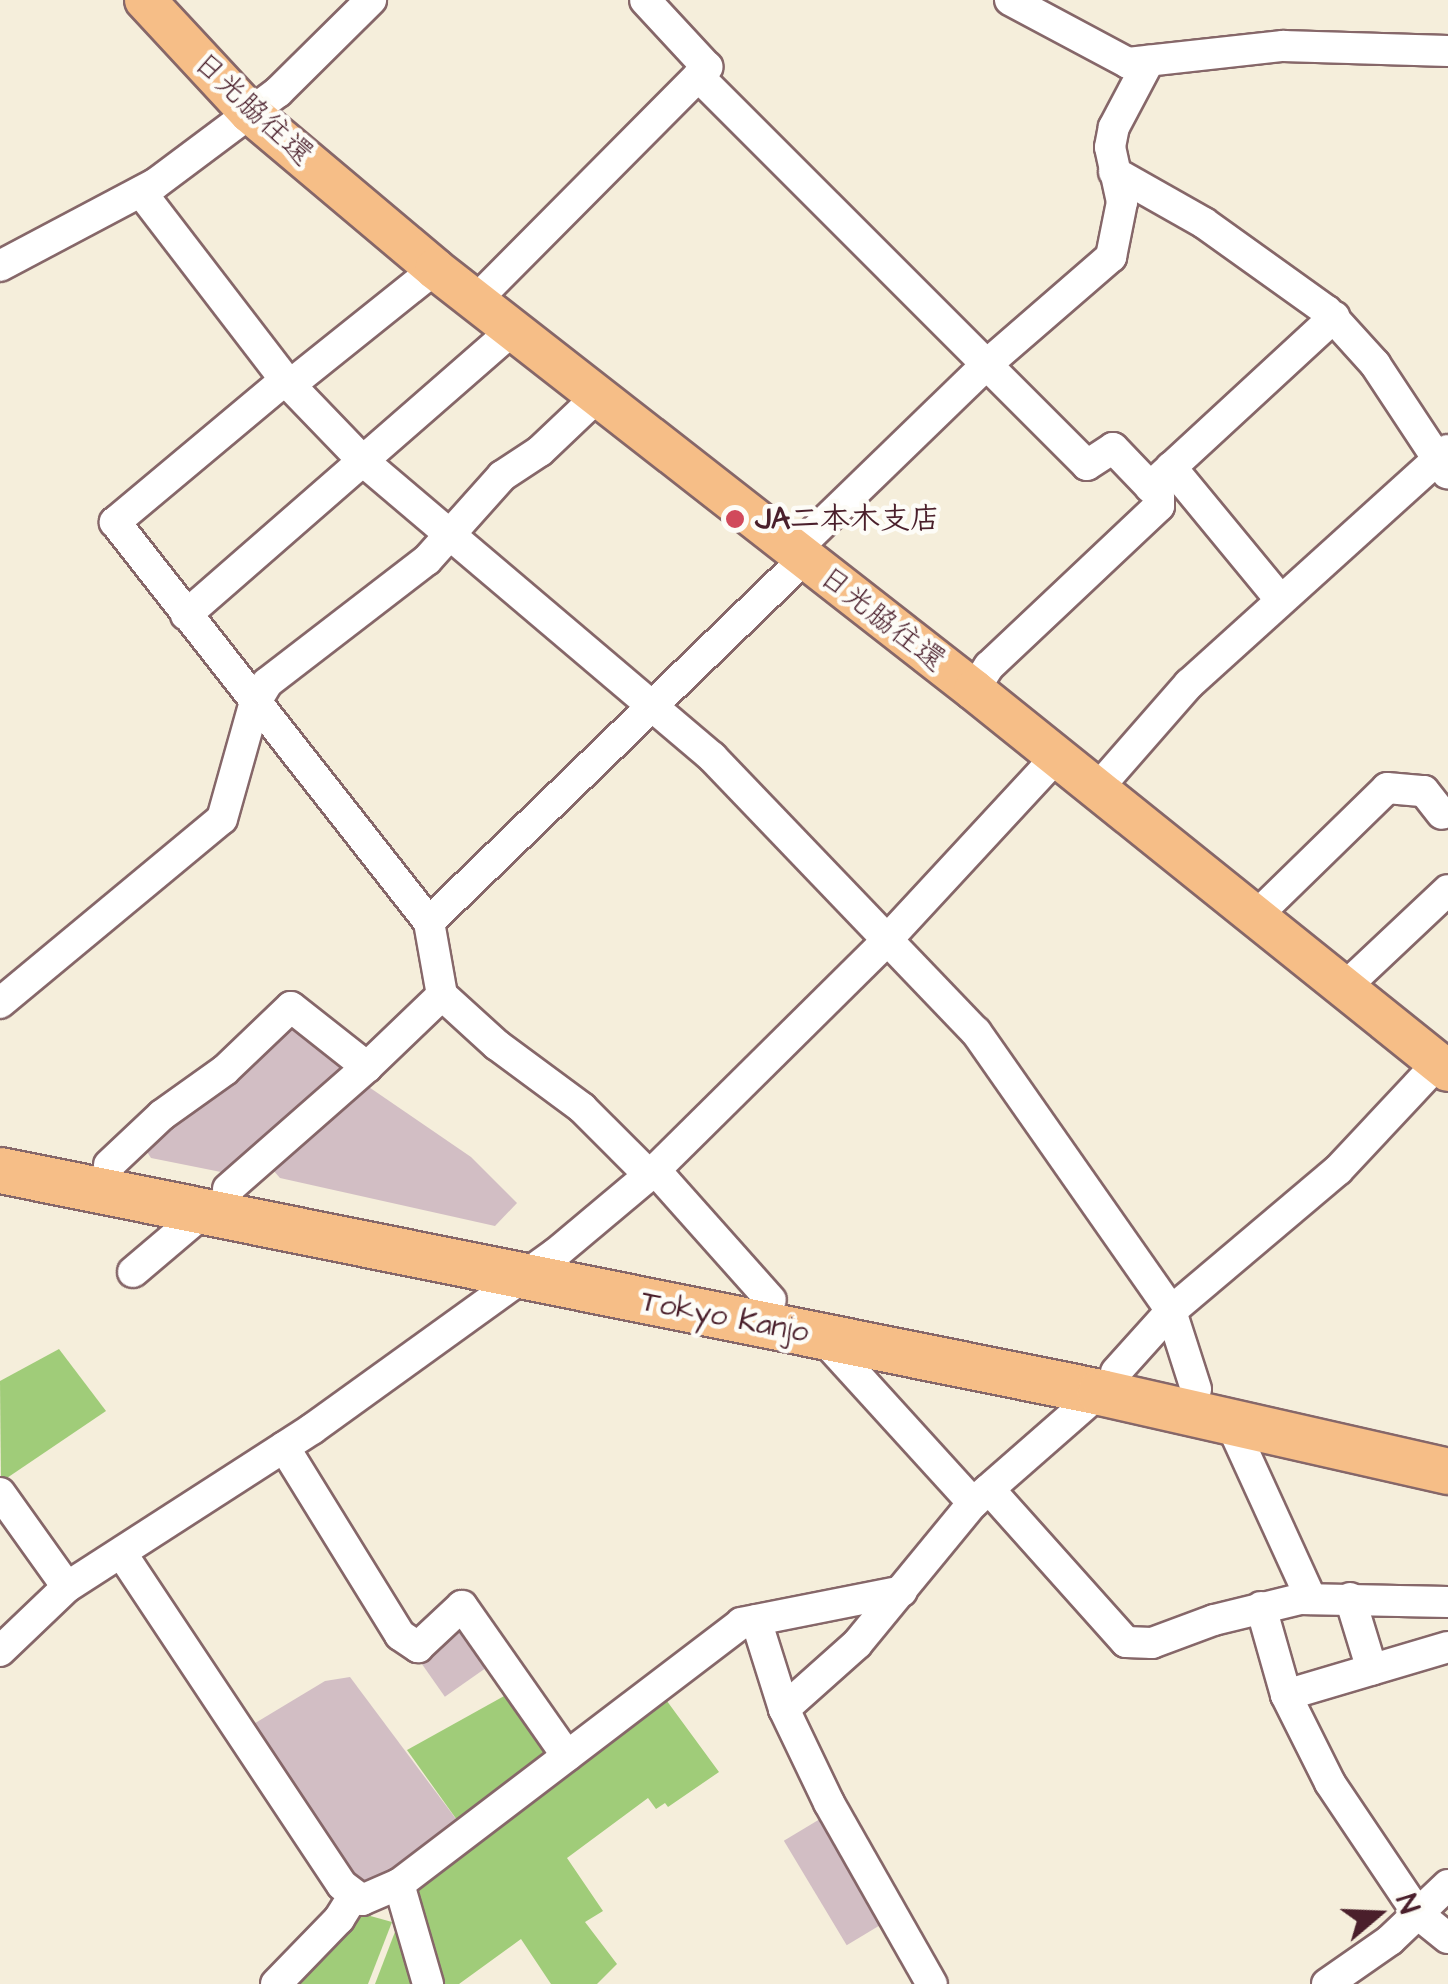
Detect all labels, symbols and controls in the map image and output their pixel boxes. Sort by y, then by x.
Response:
street label: 日光脇往還 [186,45,320,173]
place label: JA二本木支店 [755,501,940,537]
marker: JA二本木支店 [724,508,746,530]
street label: 日光脇往還 [812,559,952,679]
street label: Tokyo Kanjo [638,1283,812,1351]
north arrow [1328,1864,1428,1964]
text: N [1386,1889,1428,1919]

